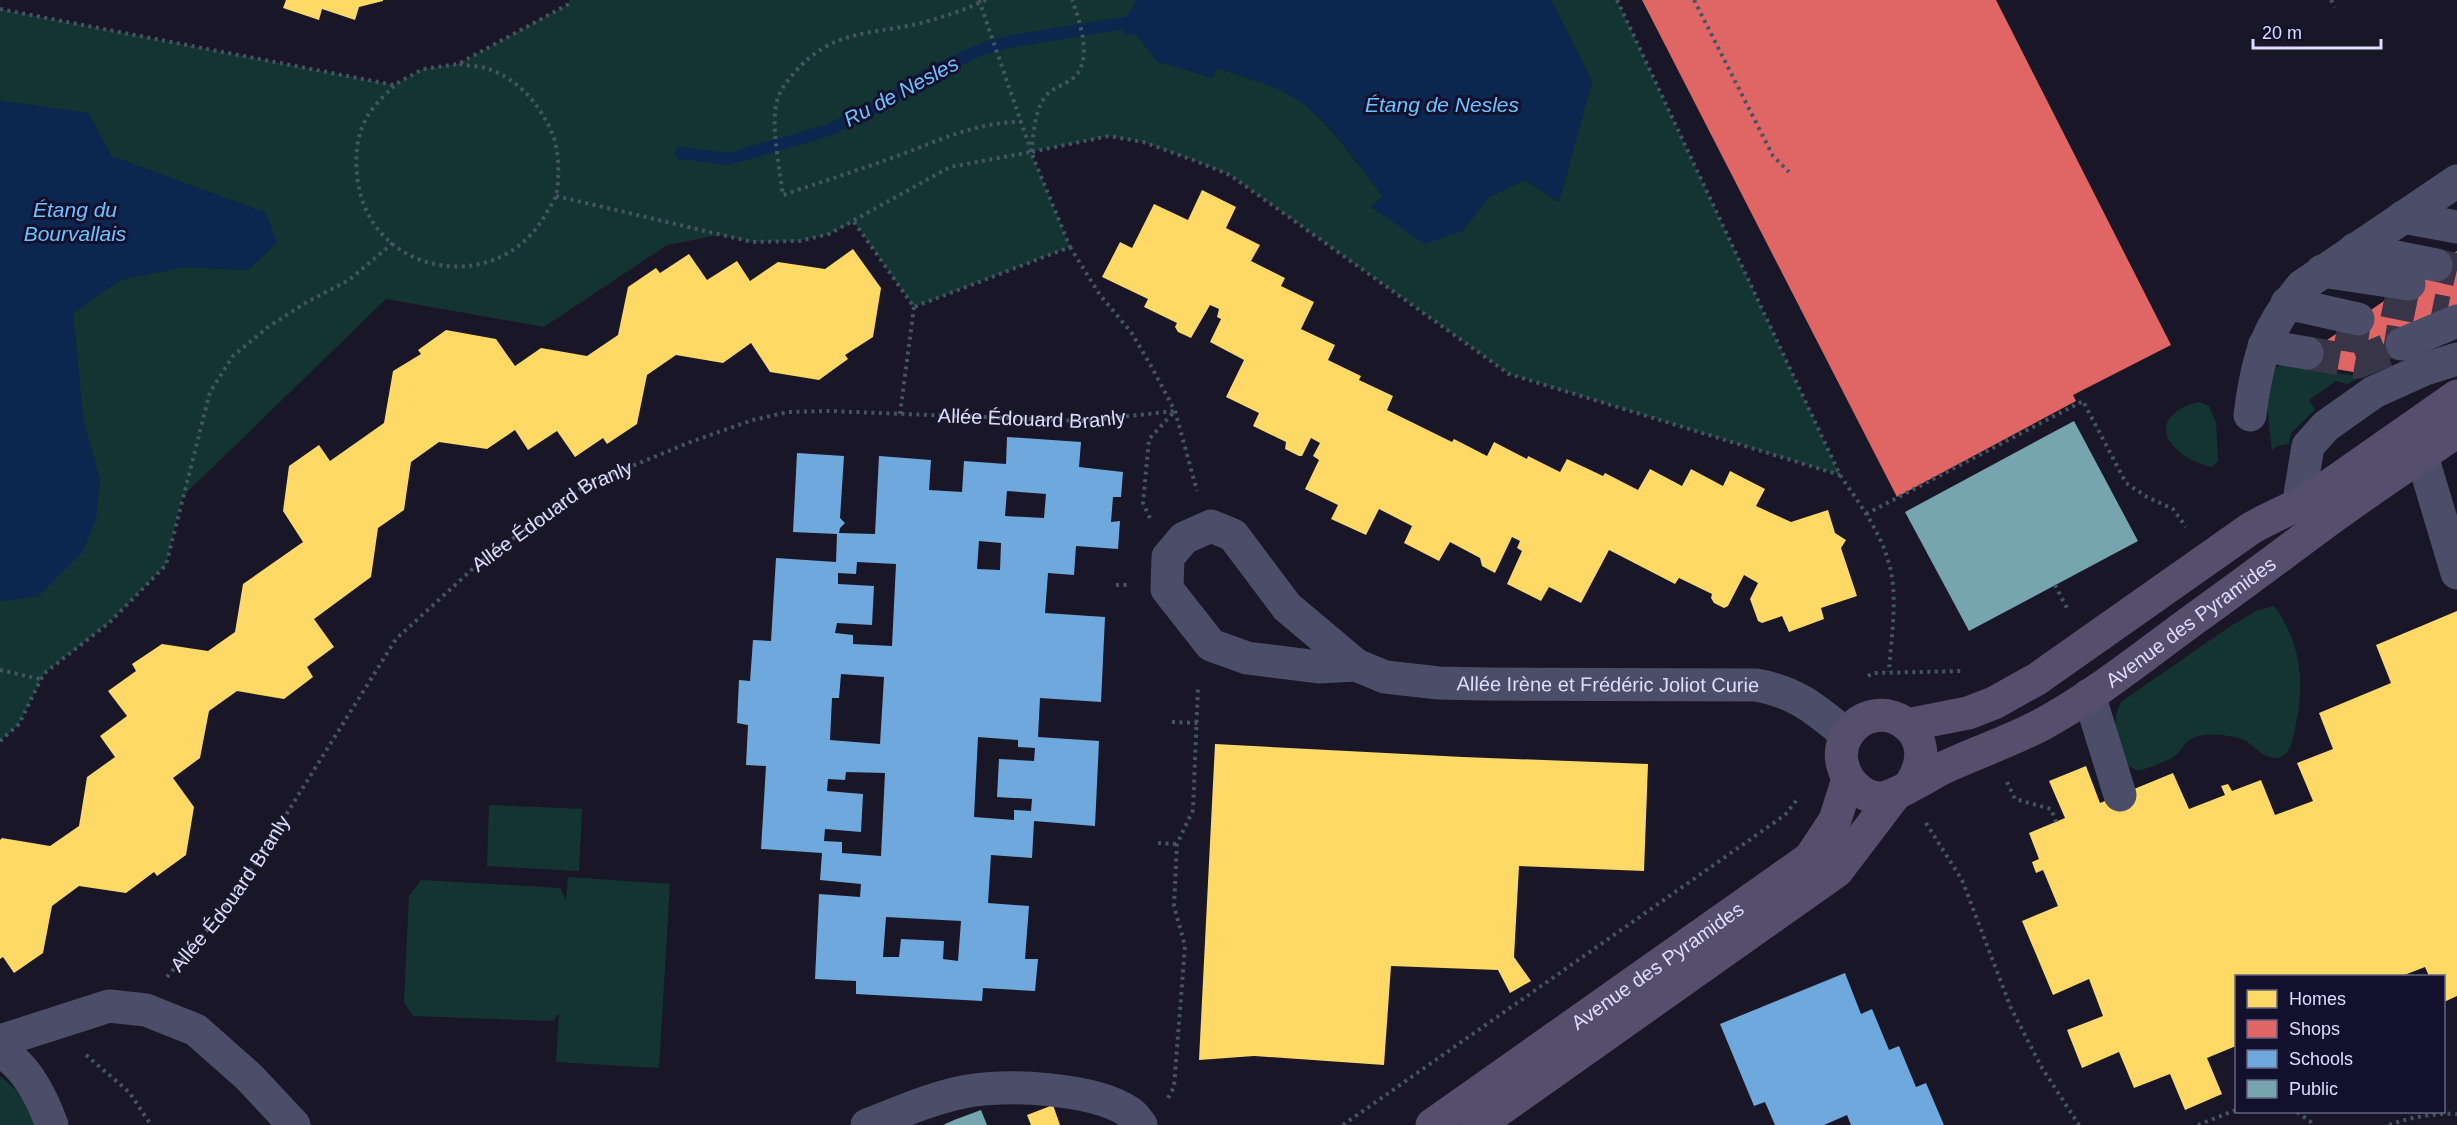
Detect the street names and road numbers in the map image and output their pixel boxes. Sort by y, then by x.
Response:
street label: Allée Édouard Branly [937,404,1127,432]
street label: Allée Édouard Branly [467,456,636,576]
street label: Avenue des Pyramides [2101,552,2280,692]
street label: Allée Irène et Frédéric Joliot Curie [1456,672,1759,696]
street label: Allée Édouard Branly [166,811,294,976]
street label: Avenue des Pyramides [1567,898,1748,1034]

